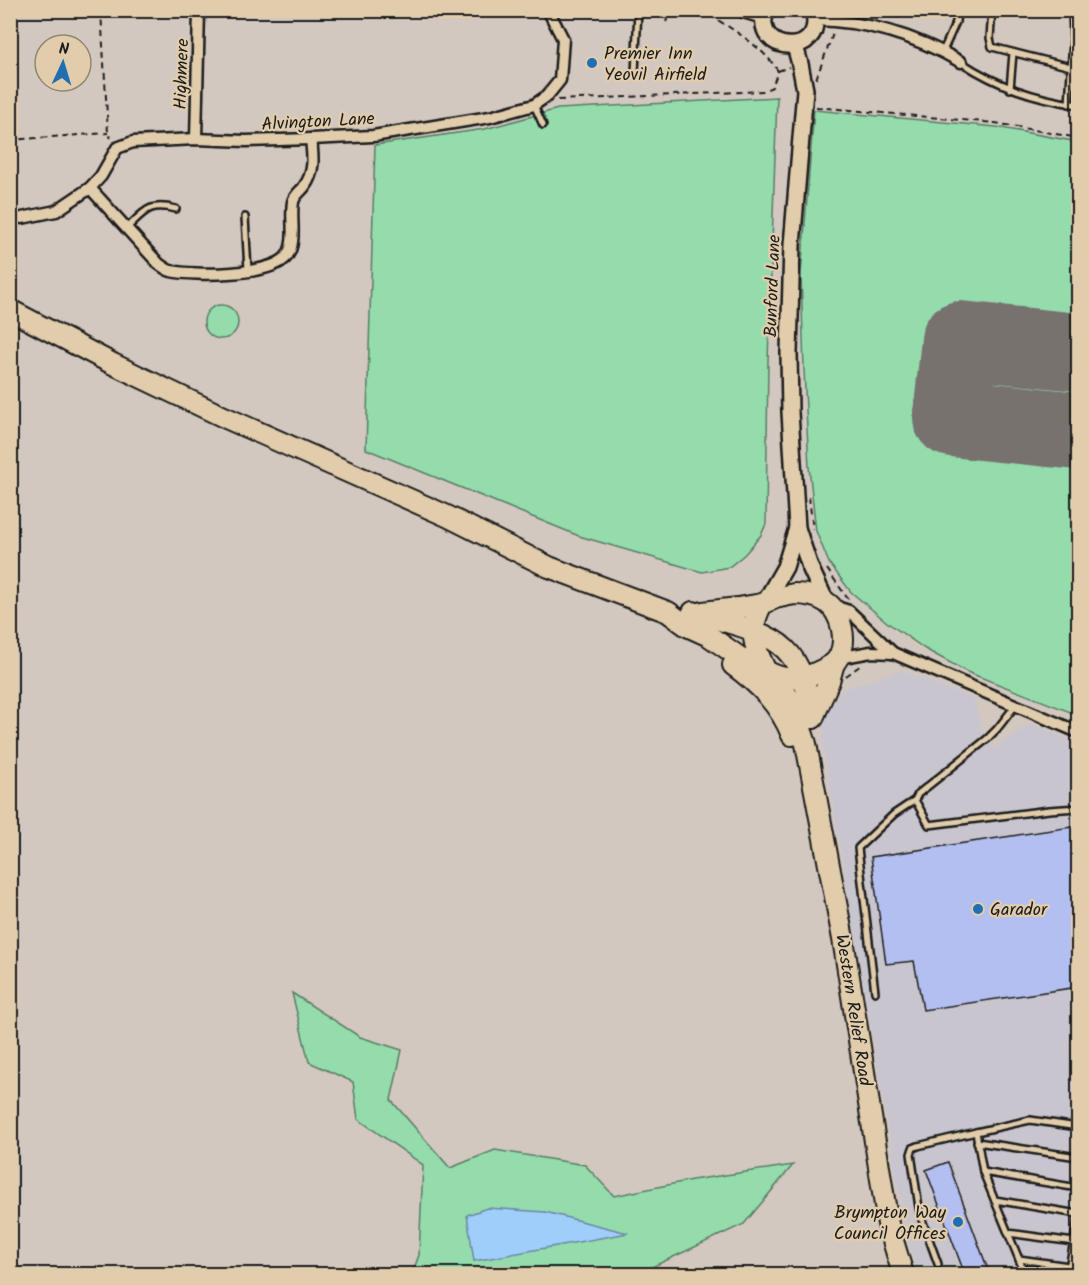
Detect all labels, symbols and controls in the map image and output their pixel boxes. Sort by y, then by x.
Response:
north arrow [33,33,93,93]
text: N [58,37,70,62]
street label: Highmere [167,38,198,110]
place label: Premier Inn Yeovil Airfield [604,40,707,90]
marker: Premier Inn Yeovil Airfield [585,56,599,70]
street label: Alvington Lane [261,105,375,140]
street label: Bunford Lane [757,234,790,338]
place label: Garador [990,896,1048,925]
marker: Garador [971,902,985,916]
street label: Western Relief Road [826,932,879,1089]
place label: Brympton Way Council Offices [834,1199,947,1249]
marker: Brympton Way Council Offices [951,1215,965,1229]

